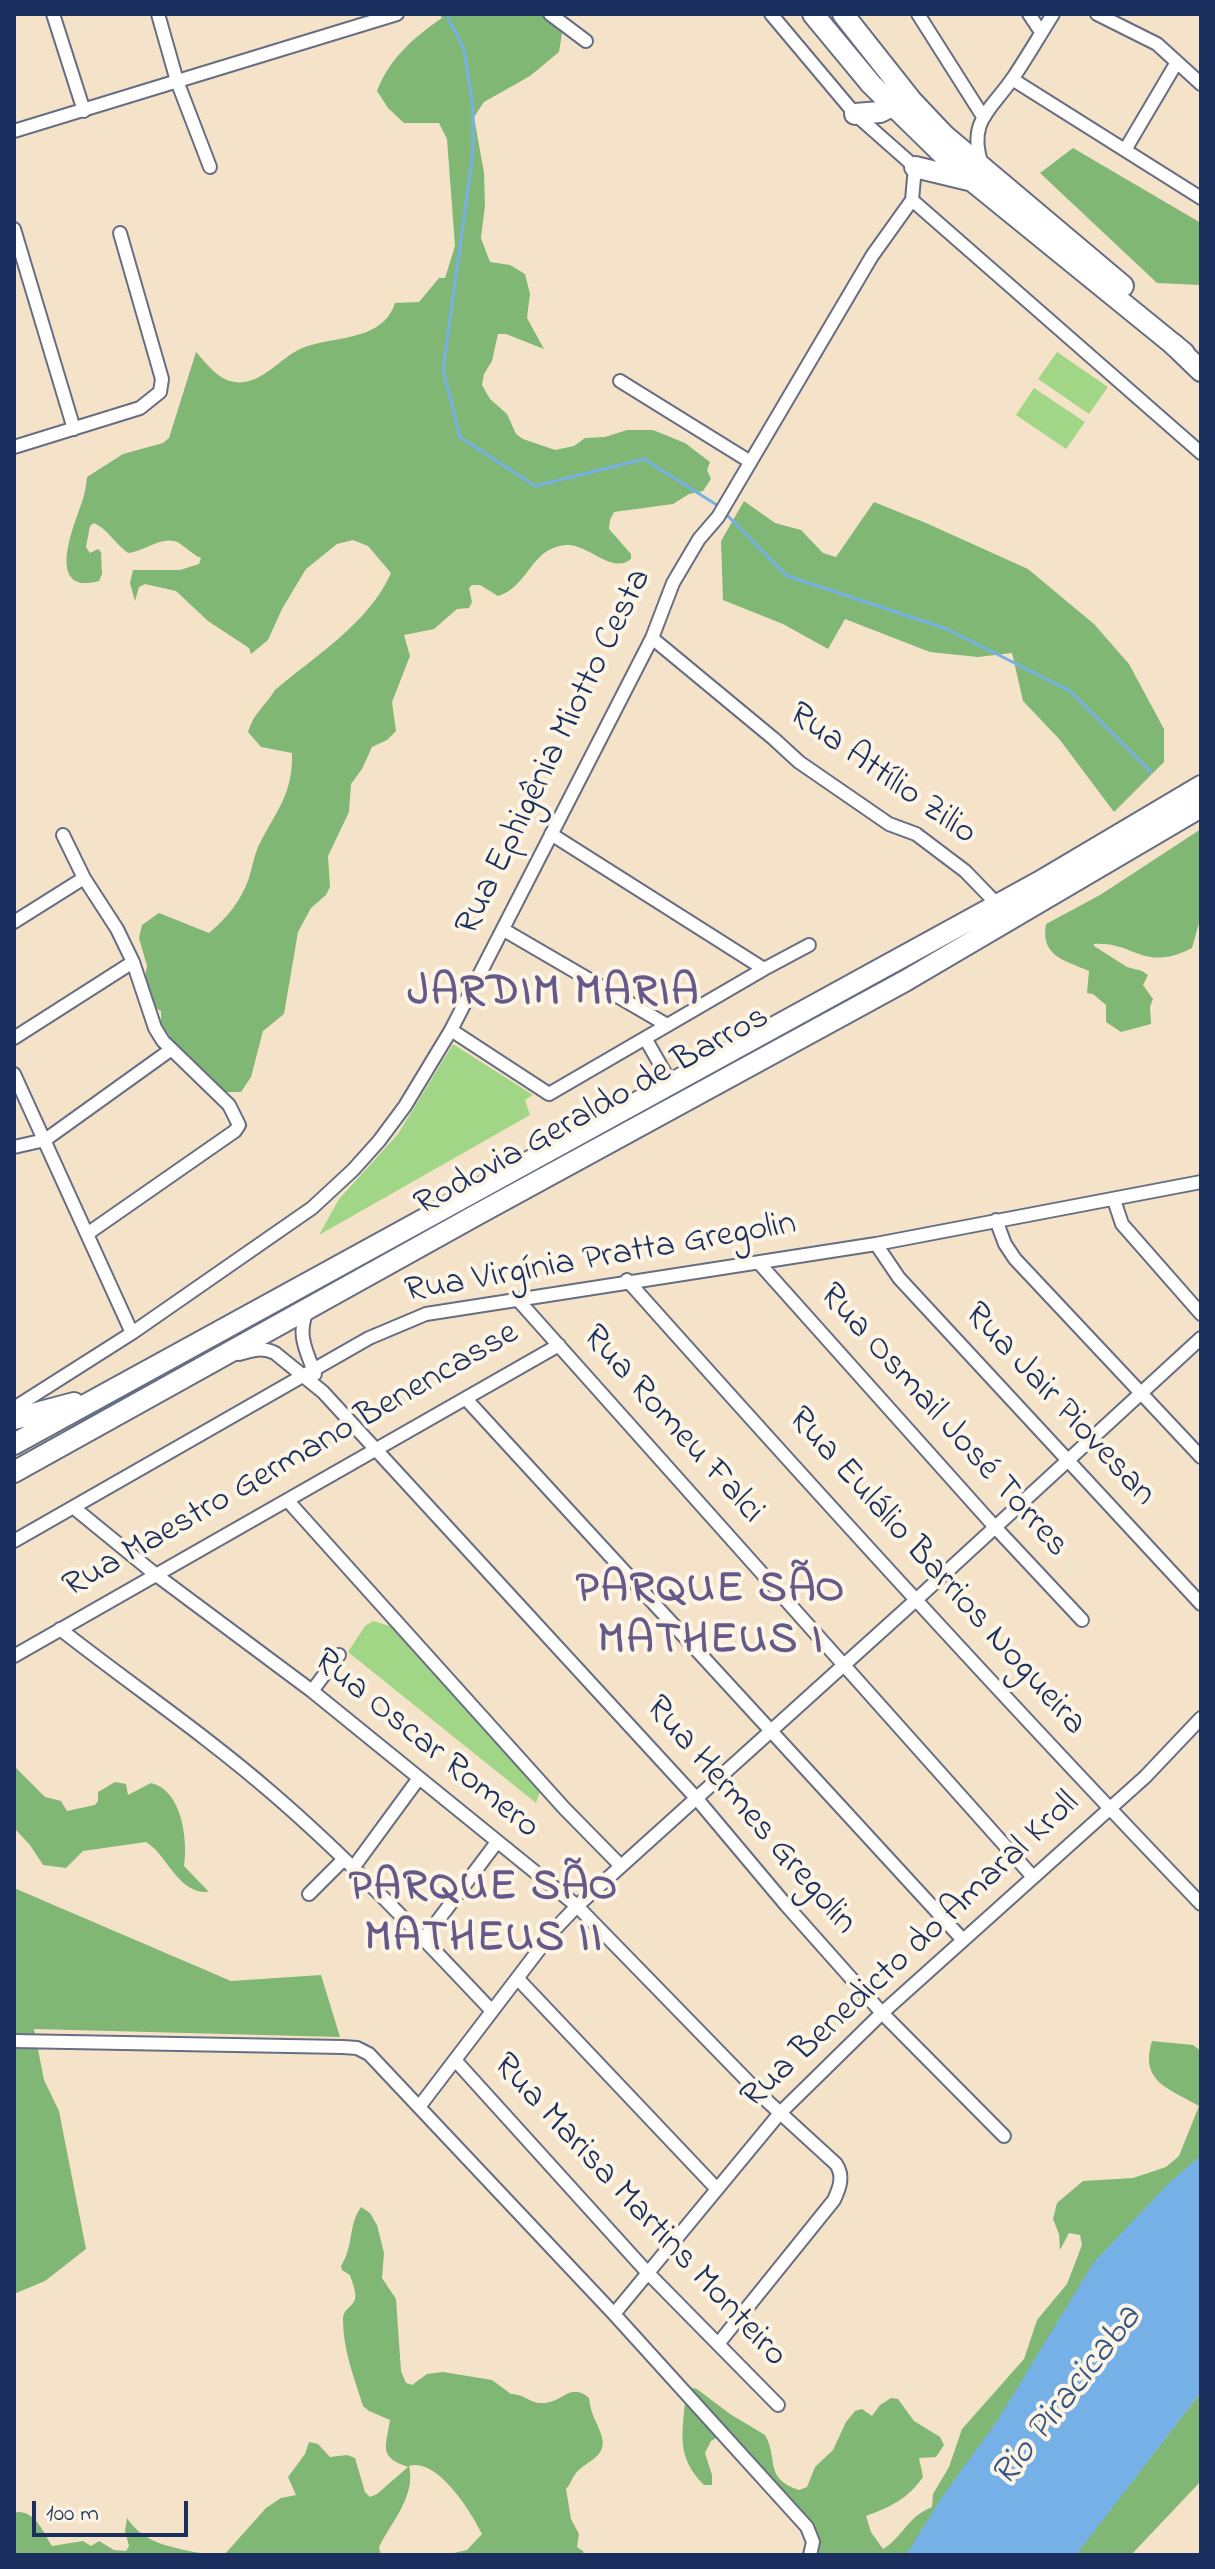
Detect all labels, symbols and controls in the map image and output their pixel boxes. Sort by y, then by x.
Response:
street label: Rua Ephigênia Miotto Cesta [448,563,664,943]
street label: Rua Attílio Zilio [778,695,984,857]
district label: JARDIM MARIA [408,970,700,1022]
street label: Rodovia Geraldo de Barros [408,998,778,1228]
street label: Rua Virgínia Pratta Gregolin [402,1204,800,1316]
street label: Rua Osmail José Torres [807,1276,1077,1568]
street label: Rua Jair Piovesan [953,1295,1163,1517]
street label: Rua Maestro Germano Benencasse [57,1314,527,1610]
street label: Rua Romeu Falci [571,1318,771,1534]
street label: Rua Eulálio Barrios Nogueira [776,1400,1094,1746]
district label: PARQUE SÃO MATHEUS I [576,1567,846,1670]
street label: Rua Oscar Romero [303,1641,547,1851]
street label: Rua Hermes Gregolin [634,1689,864,1945]
street label: Rua Benedicto do Amaral Kroll [734,1784,1090,2120]
district label: PARQUE SÃO MATHEUS II [349,1865,619,1968]
street label: Rua Marisa Martins Monteiro [481,2046,795,2378]
water label: Rio Piracicaba [984,2298,1154,2498]
scale bar [36,2485,192,2535]
text: 100 m [46,2497,99,2532]

